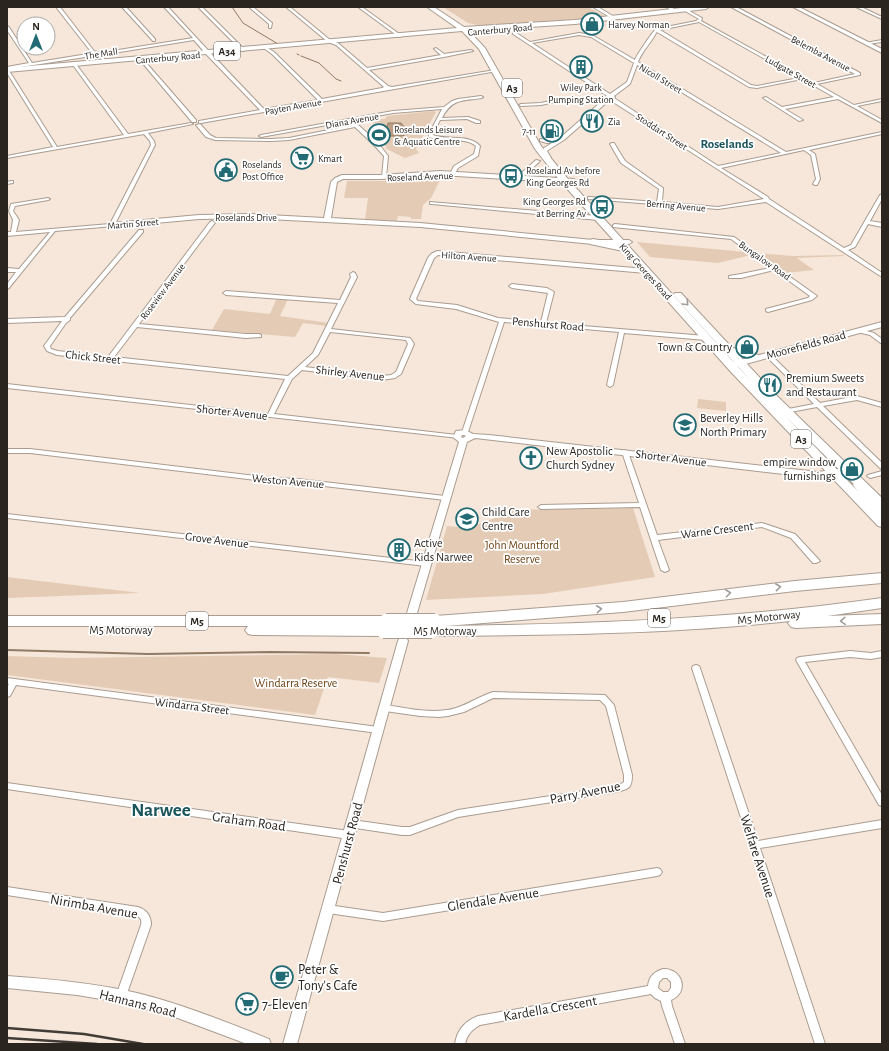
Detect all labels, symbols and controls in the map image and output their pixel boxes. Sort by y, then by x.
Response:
shop icon: Harvey Norman [579,11,605,37]
north arrow [16,16,56,56]
place label: Harvey Norman [608,20,669,30]
text: N [32,21,40,32]
street label: Canterbury Road [467,22,533,38]
street label: Belemba Avenue [789,34,852,74]
road number: A34 [214,42,240,60]
street label: The Mall [84,46,119,62]
street label: Canterbury Road [135,50,201,66]
building icon: Wiley Park Pumping Station [568,54,594,80]
street label: Ludgate Street [763,54,818,90]
street label: Nicoll Street [637,62,684,96]
road number: A3 [502,79,522,97]
place label: Wiley Park Pumping Station [548,83,614,105]
street label: Payten Avenue [264,97,323,117]
restaurant icon: Zia [579,108,605,134]
street label: Diana Avenue [325,111,380,131]
street label: Stoddart Street [634,112,690,153]
place label: Zia [608,117,621,127]
fuel station icon: 7-11 [539,118,565,144]
sports icon: Roselands Leisure & Aquatic Centre [366,122,392,148]
place label: Roselands Leisure & Aquatic Centre [394,125,463,147]
place label: 7-11 [522,127,536,137]
district label: Roselands [700,138,754,151]
supermarket icon: Kmart [289,145,315,171]
place label: Kmart [318,154,343,164]
public building icon: Roselands Post Office [213,157,239,183]
place label: Roselands Post Office [242,160,284,182]
bus stop icon: Roseland Av before King Georges Rd [498,163,524,189]
place label: Roseland Av before King Georges Rd [526,166,600,188]
street label: Roseland Avenue [387,171,454,183]
bus stop icon: King Georges Rd at Berring Av [589,194,615,220]
place label: King Georges Rd at Berring Av [523,197,587,219]
street label: Berring Avenue [646,198,706,214]
street label: Roselands Drive [215,213,277,223]
street label: Martin Street [107,217,160,231]
street label: Bungalow Road [737,239,792,282]
street label: King Georges Road [617,241,673,302]
street label: Hilton Avenue [441,250,497,264]
street label: Roseview Avenue [139,261,187,321]
one-way arrow [681,298,688,306]
street label: Penshurst Road [512,315,584,333]
street label: Moorefields Road [765,329,847,361]
shop icon: Town & Country [734,334,760,360]
place label: Town & Country [658,341,732,354]
street label: Chick Street [65,348,121,366]
street label: Shirley Avenue [315,363,385,384]
restaurant icon: Premium Sweets and Restaurant [757,372,783,398]
place label: Premium Sweets and Restaurant [786,372,864,398]
street label: Shorter Avenue [196,402,268,422]
school or university icon: Beverley Hills North Primary [672,412,698,438]
place label: Beverley Hills North Primary [700,412,767,439]
road number: A3 [791,430,811,448]
church icon: New Apostolic Church Sydney [518,445,544,471]
place label: New Apostolic Church Sydney [546,445,615,472]
street label: Shorter Avenue [635,448,707,468]
place label: empire window furnishings [763,456,836,482]
shop icon: empire window furnishings [839,456,865,482]
street label: Weston Avenue [251,472,325,490]
school or university icon: Child Care Centre [454,506,480,532]
place label: Child Care Centre [482,506,530,532]
street label: Warne Crescent [680,520,754,540]
street label: Grove Avenue [185,530,249,550]
building icon: Active Kids Narwee [386,537,412,563]
place label: Active Kids Narwee [414,537,473,563]
park label: John Mountford Reserve [485,539,559,565]
one-way arrow [775,583,781,592]
one-way arrow [725,589,731,598]
one-way arrow [596,604,602,613]
street label: M5 Motorway [737,608,801,627]
road number: M5 [648,609,670,627]
road number: M5 [186,612,208,630]
one-way arrow [840,616,846,625]
street label: M5 Motorway [89,624,153,637]
street label: M5 Motorway [413,625,477,638]
park label: Windarra Reserve [255,677,337,689]
street label: Windarra Street [154,695,230,717]
street label: Parry Avenue [549,779,622,807]
district label: Narwee [131,801,191,820]
street label: Penshurst Road [330,801,366,886]
street label: Graham Road [211,810,286,834]
street label: Welfare Avenue [737,813,777,900]
street label: Glendale Avenue [447,886,540,914]
street label: Nirimba Avenue [49,892,139,922]
place label: Peter & Tony's Cafe [298,963,357,993]
cafe icon: Peter & Tony's Cafe [269,964,295,990]
street label: Hannans Road [98,988,178,1020]
supermarket icon: 7-Eleven [234,991,260,1017]
street label: Kardella Crescent [502,994,598,1024]
place label: 7-Eleven [262,998,308,1012]

